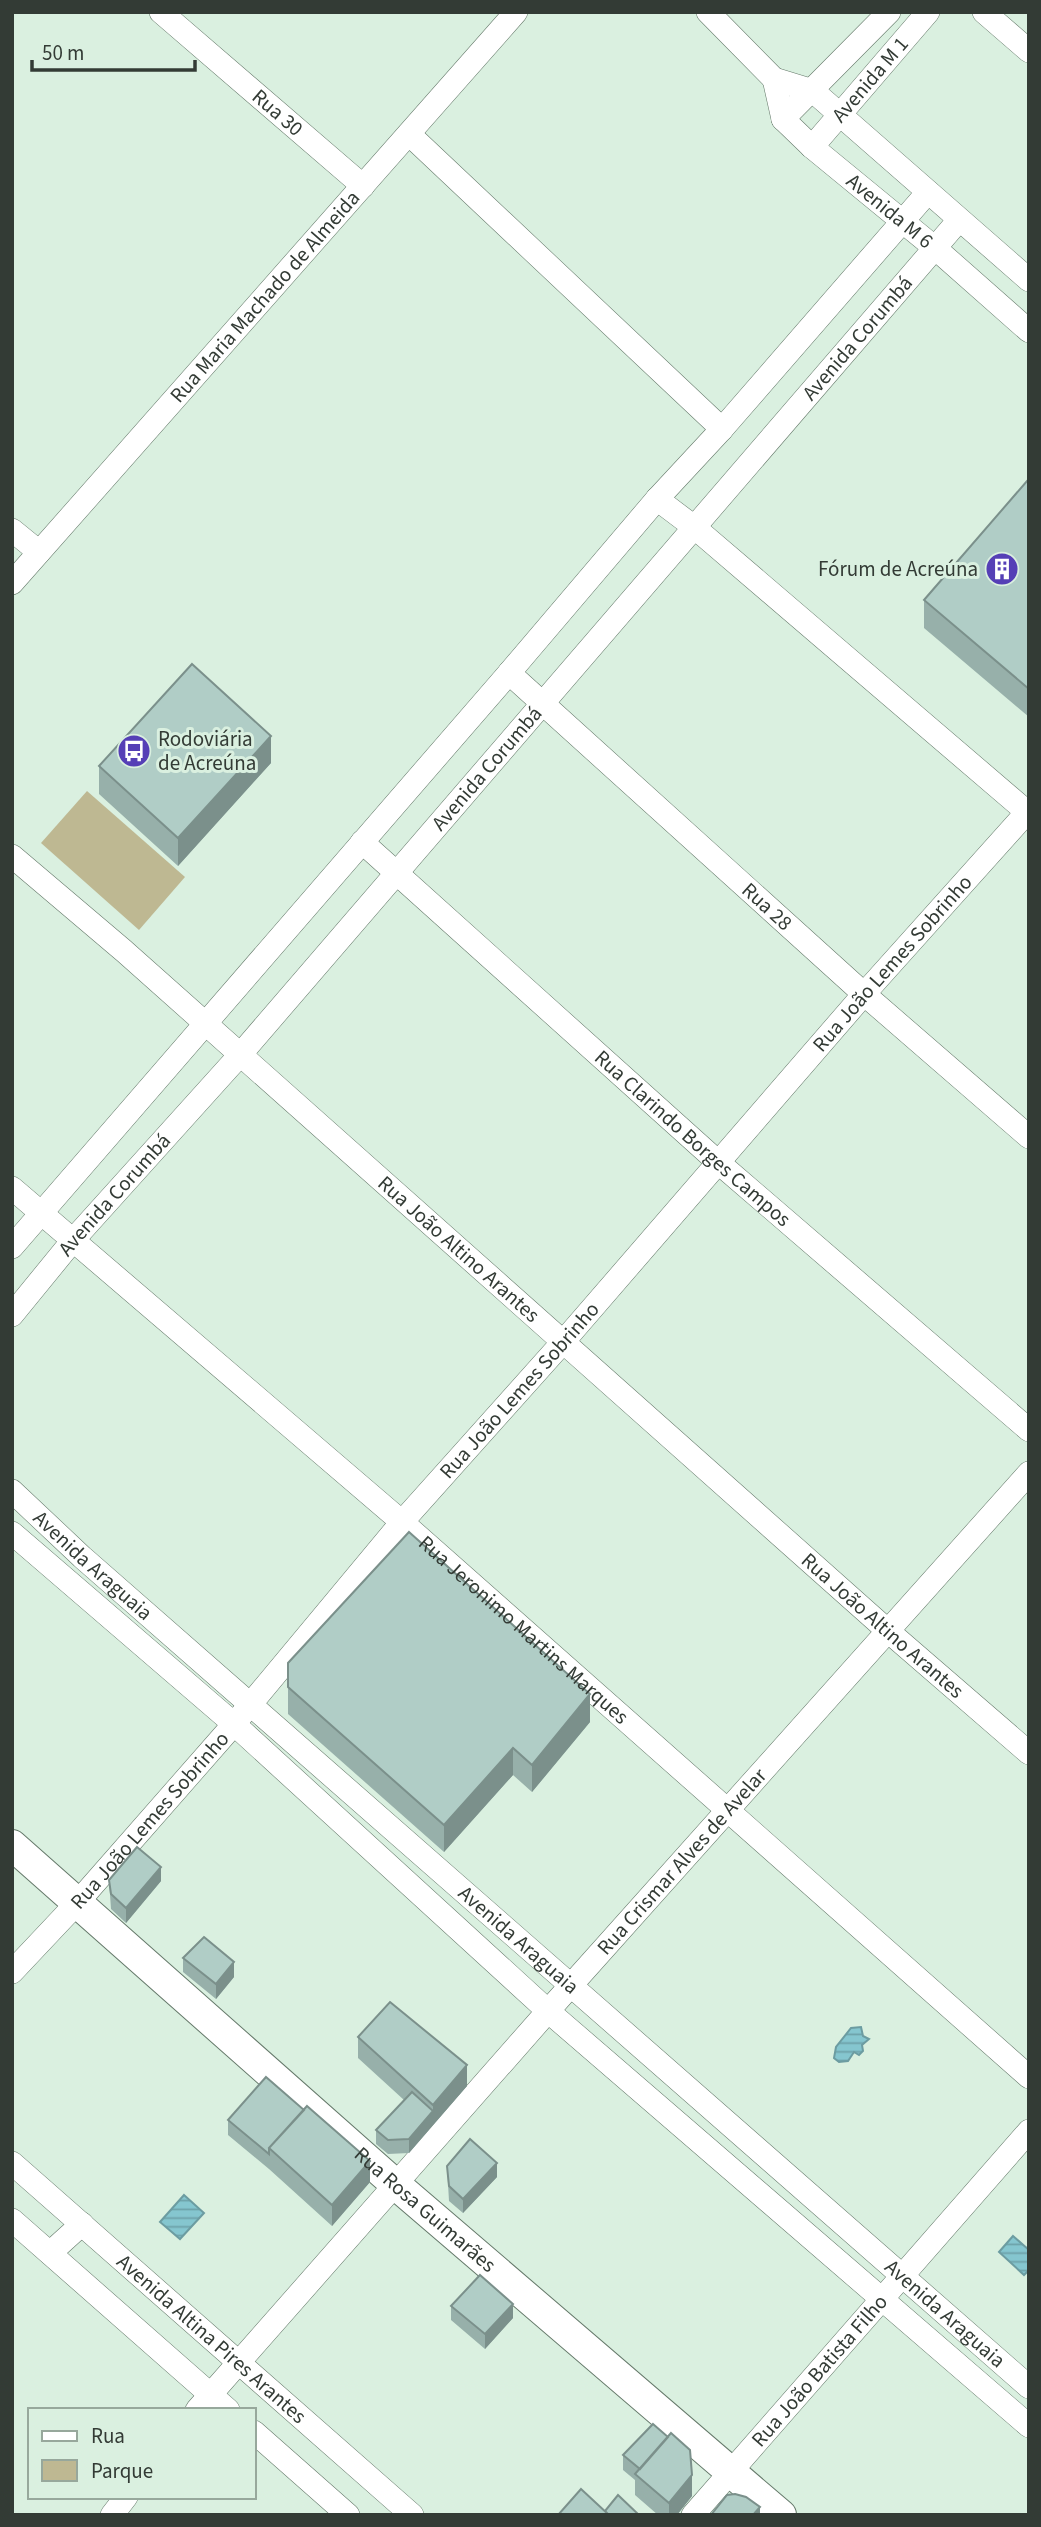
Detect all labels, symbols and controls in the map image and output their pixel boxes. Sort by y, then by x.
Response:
scale bar [32,28,194,72]
street label: Avenida M 1 [825,30,915,129]
text: 50 m [42,38,84,68]
street label: Rua 30 [246,82,310,143]
street label: Avenida M 6 [840,166,940,256]
street label: Rua Maria Machado de Almeida [163,184,367,409]
street label: Avenida Corumbá [795,269,920,407]
building icon: Fórum de Acreúna [983,550,1021,588]
place label: Fórum de Acreúna [818,554,978,584]
street label: Avenida Corumbá [424,700,549,837]
place label: Rodoviária de Acreúna [158,724,256,778]
bus stop icon: Rodoviária de Acreúna [115,732,153,770]
street label: Rua João Lemes Sobrinho [805,868,979,1058]
street label: Rua 28 [735,875,799,937]
street label: Rua Clarindo Borges Campos [588,1043,798,1234]
street label: Avenida Corumbá [51,1127,177,1262]
street label: Rua João Altino Arantes [371,1169,547,1329]
street label: Rua João Lemes Sobrinho [432,1295,606,1485]
street label: Avenida Araguaia [27,1504,159,1627]
street label: Rua Jeronimo Martins Marques [412,1528,636,1731]
street label: Rua João Altino Arantes [795,1546,971,1706]
street label: Rua João Lemes Sobrinho [63,1725,236,1916]
street label: Rua Crismar Alves de Avelar [590,1761,774,1962]
street label: Avenida Araguaia [452,1879,586,2001]
street label: Rua Rosa Guimarães [348,2140,503,2280]
street label: Avenida Altina Pires Arantes [110,2247,313,2431]
street label: Avenida Araguaia [878,2252,1012,2375]
street label: Rua João Batista Filho [744,2288,895,2453]
legend [28,2408,256,2499]
text: Rua [91,2421,125,2451]
text: Parque [91,2456,153,2486]

